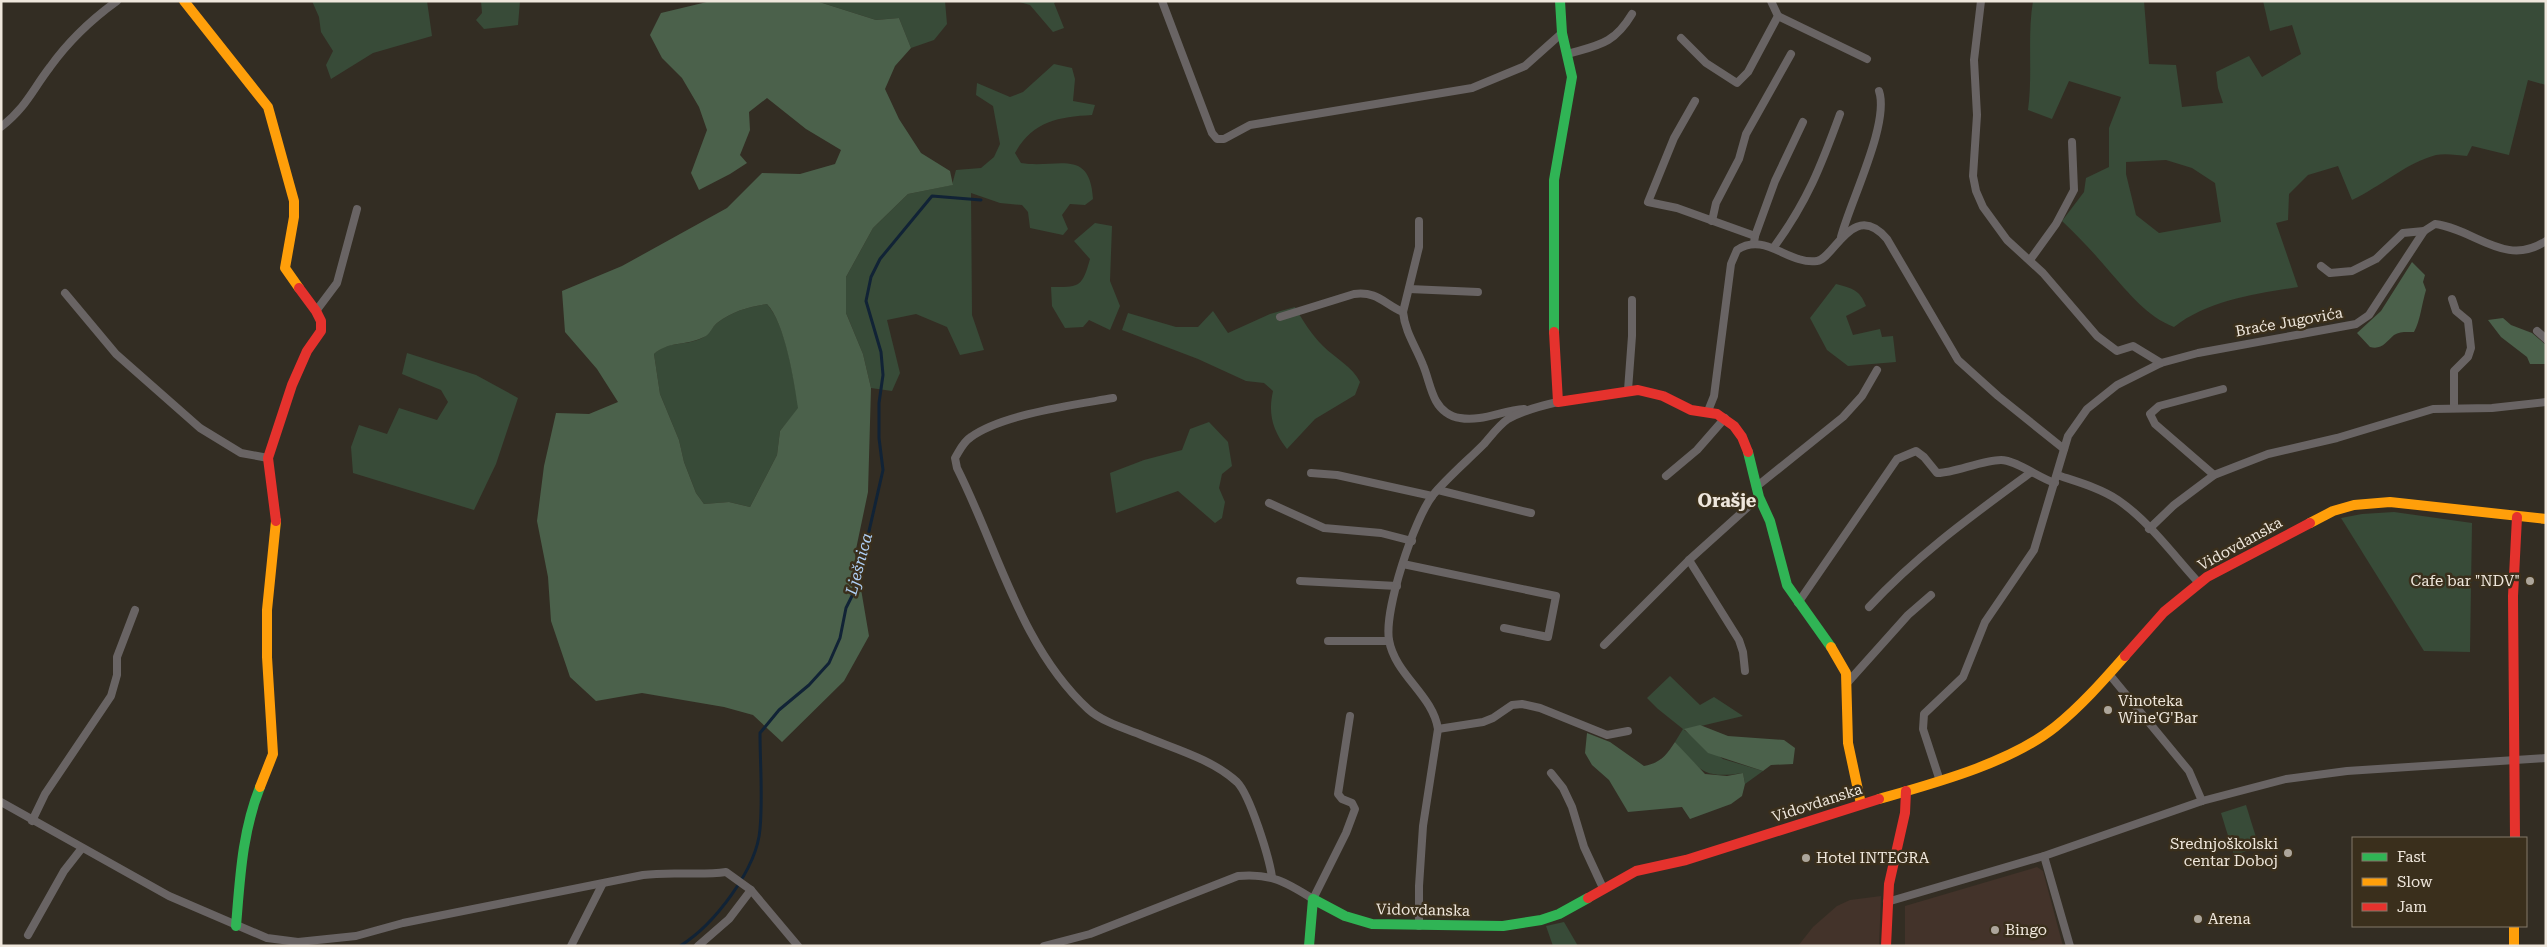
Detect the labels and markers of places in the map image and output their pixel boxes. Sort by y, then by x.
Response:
place label: Cafe bar "NDV" [2410,572,2520,590]
marker: Cafe bar "NDV" [2524,575,2536,587]
place label: Vinoteka Wine'G'Bar [2118,692,2198,727]
marker: Vinoteka Wine'G'Bar [2102,704,2114,716]
place label: Srednjoškolski centar Doboj [2170,835,2278,870]
marker: Srednjoškolski centar Doboj [2282,847,2294,859]
place label: Hotel INTEGRA [1816,849,1930,867]
marker: Hotel INTEGRA [1800,852,1812,864]
place label: Arena [2208,910,2251,928]
marker: Arena [2192,913,2204,925]
place label: Bingo [2005,921,2047,939]
marker: Bingo [1989,924,2001,936]

